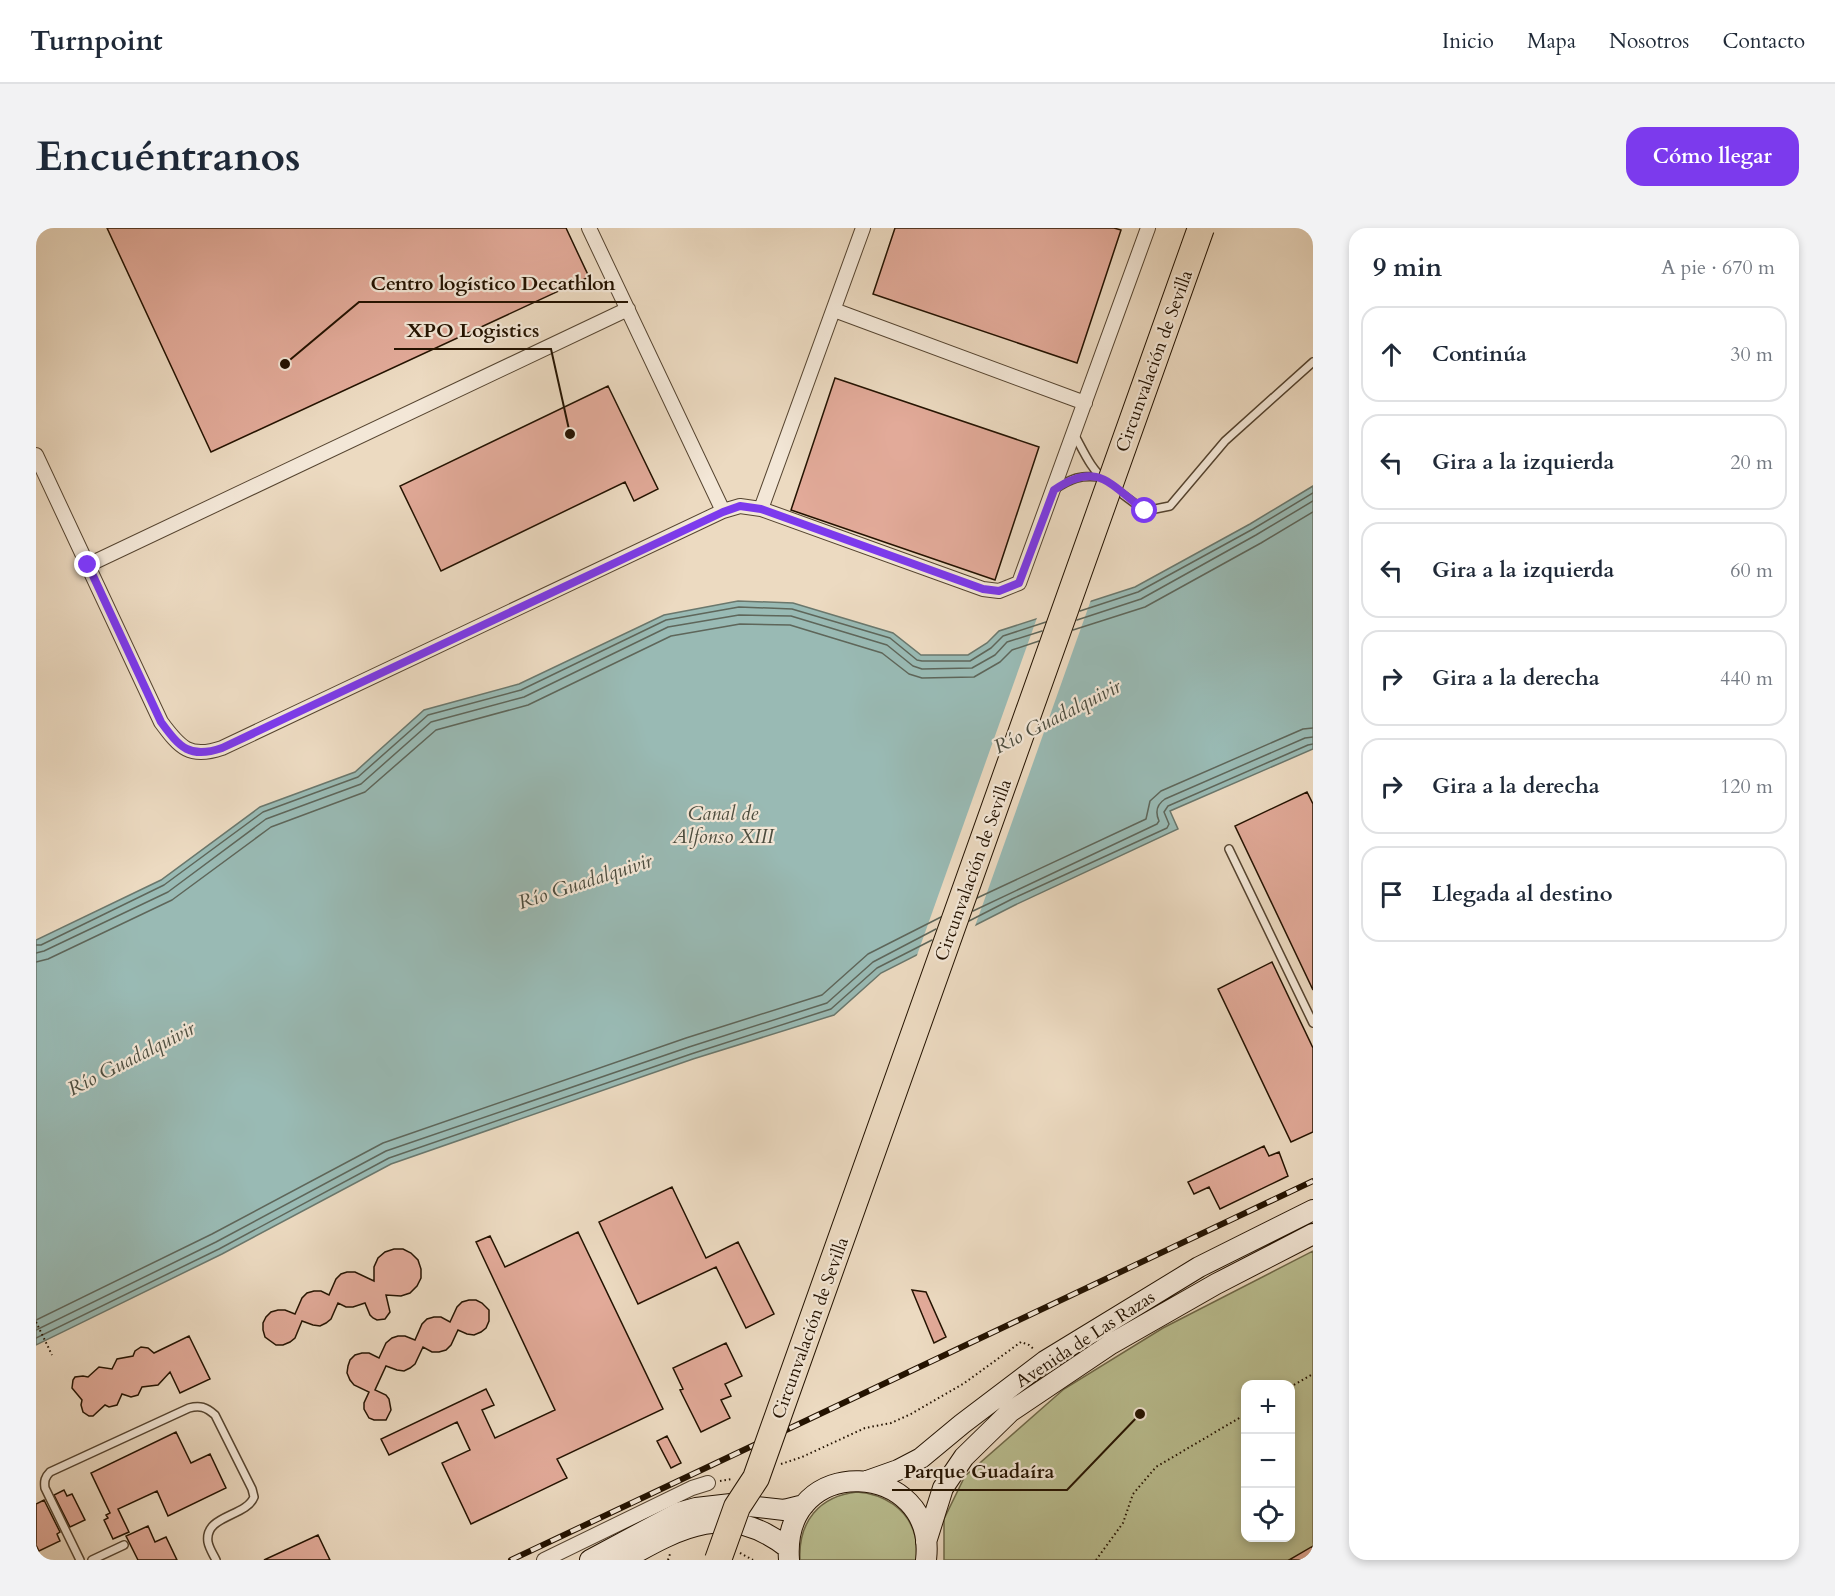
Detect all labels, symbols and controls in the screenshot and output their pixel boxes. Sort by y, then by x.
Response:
text: Turnpoint [30,22,163,60]
text: Inicio [1442,27,1494,56]
text: Mapa [1527,27,1576,56]
text: Nosotros [1609,27,1689,56]
text: Contacto [1722,27,1805,56]
button: Cómo llegar [1626,127,1799,186]
text: Encuéntranos [36,128,301,185]
text: 9 min [1373,250,1442,285]
text: A pie · 670 m [1661,254,1775,281]
callout: Centro logístico Decathlon [359,264,628,302]
street label: Circunvalación de Sevilla [1110,267,1199,456]
text: Centro logístico Decathlon [370,270,616,297]
callout: XPO Logistics [394,311,551,349]
text: XPO Logistics [406,317,540,344]
icon: ahead [1375,338,1408,371]
text: Continúa [1432,339,1527,369]
text: 30 m [1730,341,1773,368]
icon: left [1375,446,1408,479]
text: Gira a la izquierda [1432,447,1615,477]
text: 20 m [1730,449,1773,476]
route start [1131,497,1157,523]
route end [74,551,100,577]
icon: left [1375,554,1408,587]
text: Gira a la izquierda [1432,555,1615,585]
text: 60 m [1730,557,1773,584]
icon: right [1375,662,1408,695]
text: Gira a la derecha [1432,663,1600,693]
text: 440 m [1720,665,1773,692]
water label: Río Guadalquivir [989,672,1127,760]
icon: right [1375,770,1408,803]
text: Gira a la derecha [1432,771,1600,801]
text: 120 m [1720,773,1773,800]
street label: Circunvalación de Sevilla [929,776,1018,965]
water label: Canal de Alfonso XIII [671,800,775,850]
water label: Río Guadalquivir [515,847,657,916]
icon: arrive [1375,878,1408,911]
text: Llegada al destino [1432,879,1613,909]
water label: Río Guadalquivir [63,1014,201,1102]
street label: Circunvalación de Sevilla [766,1234,855,1423]
street label: Avenida de Las Razas [1011,1285,1160,1394]
map controls [1241,1380,1295,1542]
button: + [1241,1380,1295,1434]
button: − [1241,1434,1295,1488]
callout: Parque Guadaíra [892,1452,1067,1490]
text: Parque Guadaíra [903,1458,1055,1485]
button: locate [1241,1488,1295,1542]

